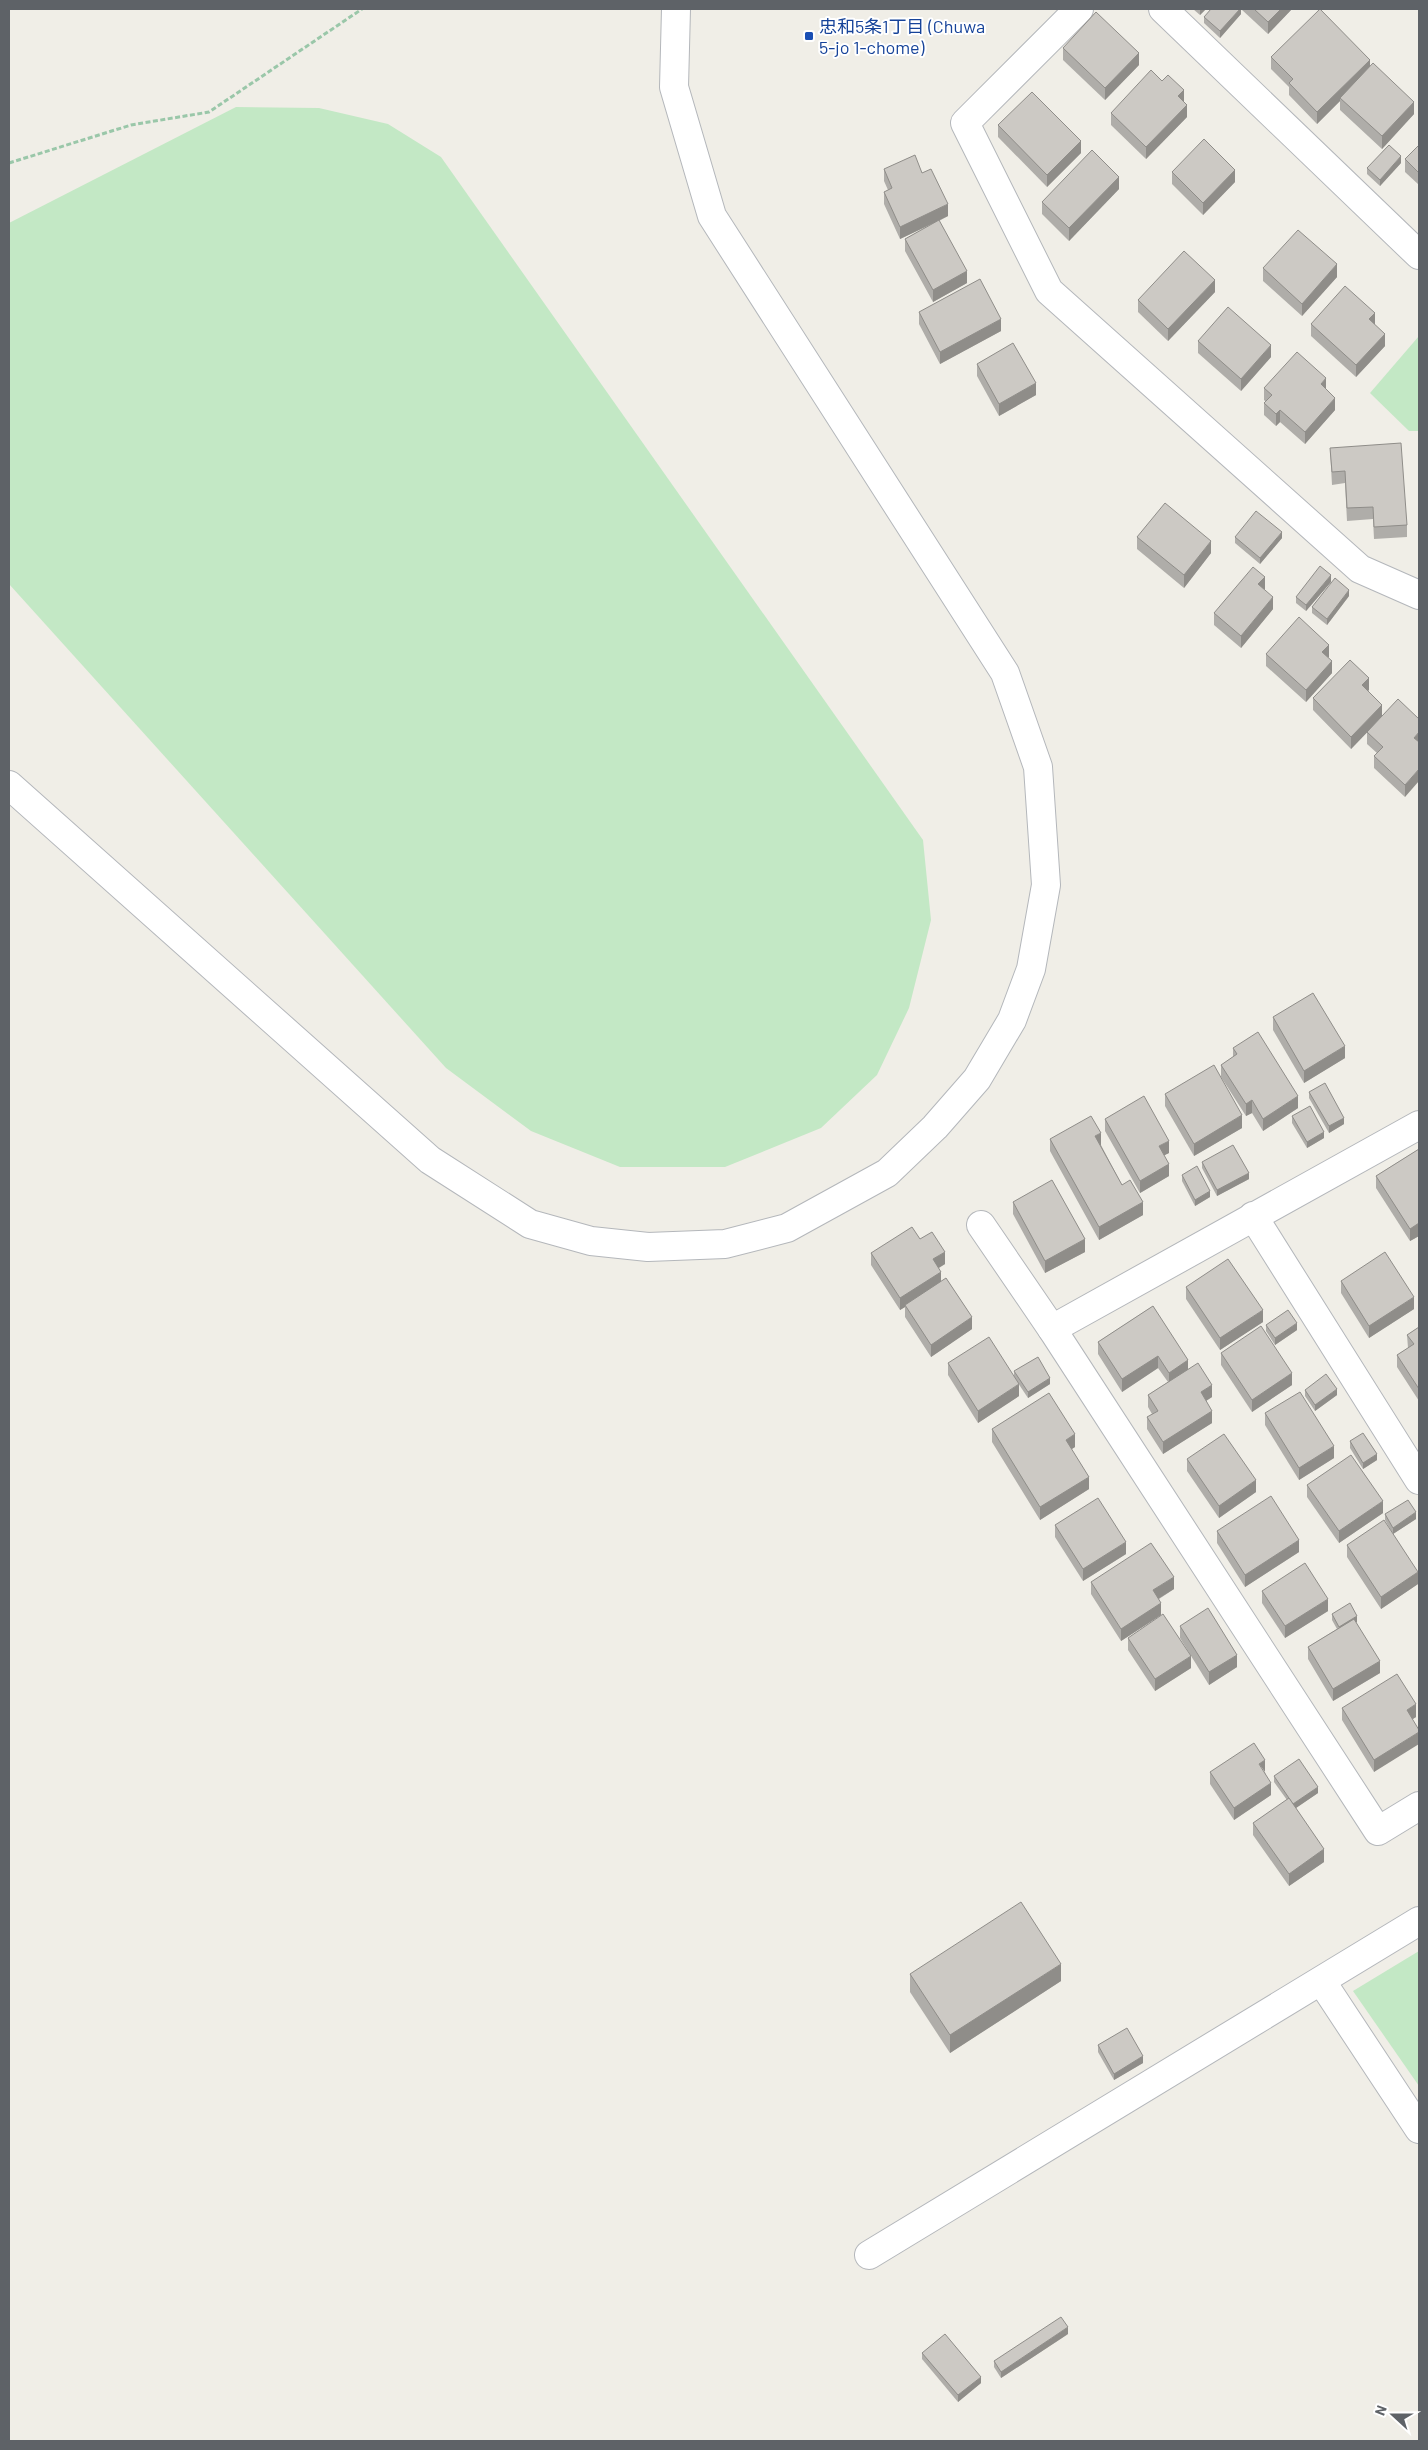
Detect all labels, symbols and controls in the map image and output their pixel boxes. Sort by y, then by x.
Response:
place label: 忠和5条1丁目 (Chuwa 5-jo 1-chome) [819,15,985,58]
marker: 忠和5条1丁目 (Chuwa 5-jo 1-chome) [803,30,815,42]
north arrow [1368,2390,1418,2440]
text: N [1371,2403,1390,2418]

